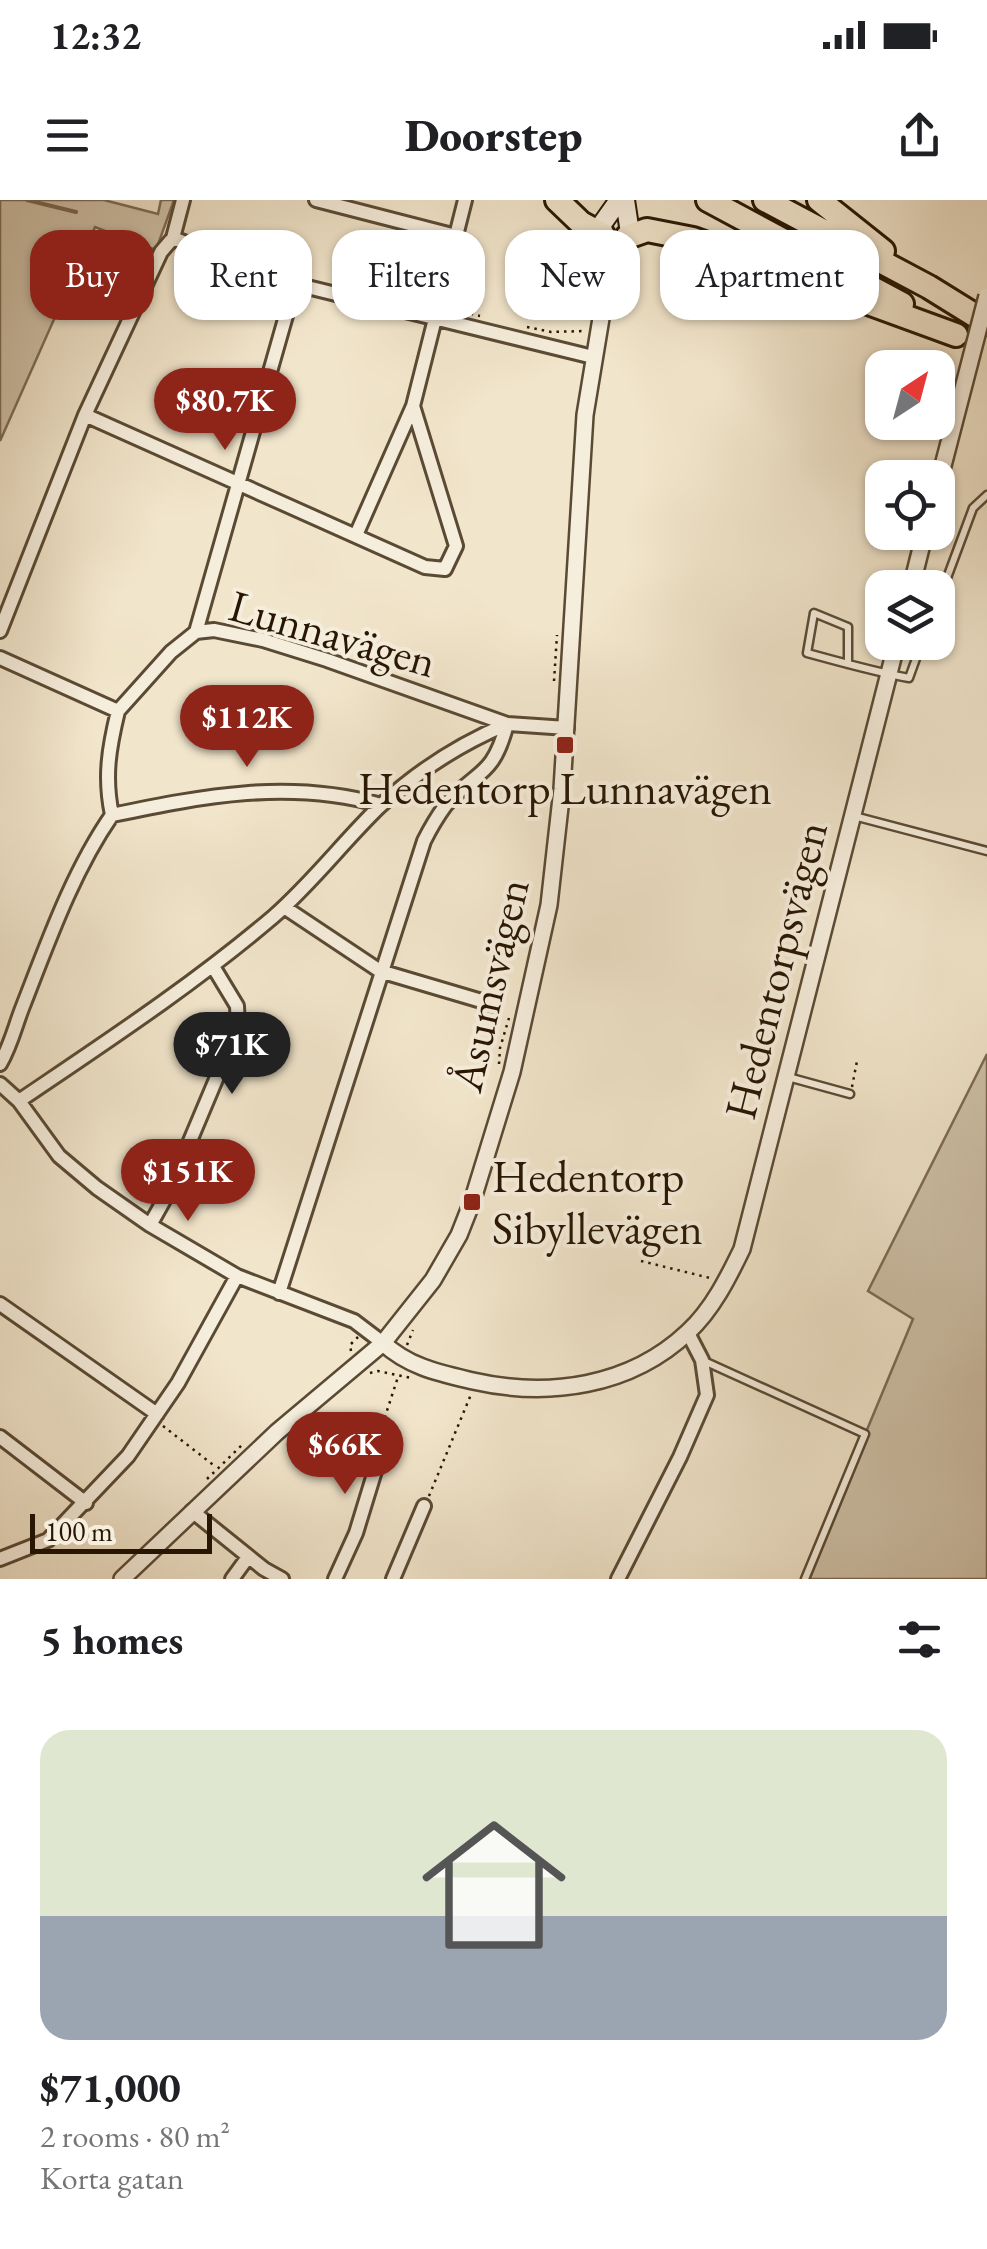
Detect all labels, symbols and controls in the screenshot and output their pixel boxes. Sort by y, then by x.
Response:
text: 12:32 [50,11,141,60]
text: Doorstep [405,106,582,164]
icon: menu [40,108,95,163]
icon: share [892,108,947,163]
chip: Buy [30,230,154,320]
chip: Rent [174,230,312,320]
chip: Filters [332,230,485,320]
chip: New [505,230,640,320]
chip: Apartment [660,230,879,320]
north arrow [865,350,955,440]
map controls [865,350,955,660]
pin: $80.7K [144,368,306,453]
text: $80.7K [176,379,274,421]
button: locate [865,460,955,550]
button: layers [865,570,955,660]
street label: Lunnavägen [223,576,443,690]
pin: $112K [177,685,317,770]
text: $112K [202,696,292,738]
marker: Hedentorp Lunnavägen [554,734,576,756]
place label: Hedentorp Lunnavägen [358,759,772,817]
street label: Hedentorpsvägen [710,815,840,1125]
street label: Åsumsvägen [436,873,542,1098]
pin: $71K [173,1012,291,1097]
text: $71K [195,1023,269,1065]
pin: $151K [118,1139,258,1224]
place label: Hedentorp Sibyllevägen [492,1147,703,1257]
text: $151K [143,1150,233,1192]
marker: Hedentorp Sibyllevägen [461,1191,483,1213]
pin: $66K [286,1412,404,1497]
text: $66K [308,1423,382,1465]
scale bar [30,1509,212,1554]
text: 100 m [45,1513,113,1549]
text: 5 homes [40,1612,183,1667]
icon: filters [892,1612,947,1667]
icon: home [404,1795,584,1975]
text: $71,000 [40,2060,181,2115]
text: 2 rooms · 80 m² [40,2115,230,2157]
text: Korta gatan [40,2157,184,2199]

